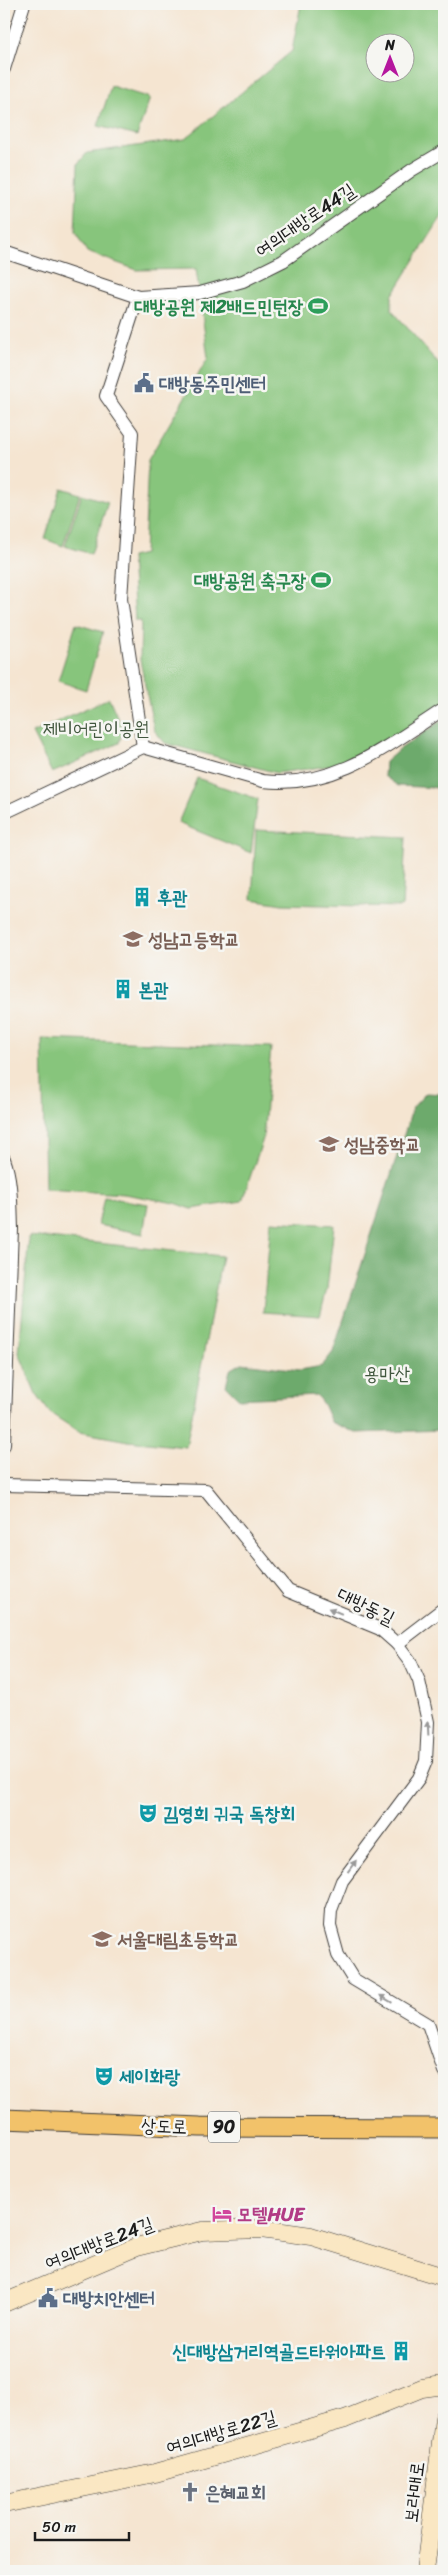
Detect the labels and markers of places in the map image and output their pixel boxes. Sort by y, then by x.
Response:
place label: 대방공원 제2배드민턴장 [134,290,304,323]
sports icon: 대방공원 제2배드민턴장 [307,295,329,317]
place label: 대방동주민센터 [159,367,266,400]
public building icon: 대방동주민센터 [133,372,155,394]
place label: 대방공원 축구장 [194,564,307,597]
sports icon: 대방공원 축구장 [310,569,332,591]
place label: 후관 [157,881,188,914]
building icon: 후관 [131,886,153,908]
place label: 성남고등학교 [148,923,240,956]
school or university icon: 성남고등학교 [122,928,144,950]
place label: 본관 [138,973,169,1006]
building icon: 본관 [112,978,134,1000]
place label: 성남중학교 [344,1128,420,1161]
school or university icon: 성남중학교 [318,1133,340,1155]
place label: 김영희 귀국 독창회 [163,1797,295,1830]
theatre icon: 김영희 귀국 독창회 [137,1802,159,1824]
place label: 서울대림초등학교 [117,1923,239,1956]
school or university icon: 서울대림초등학교 [91,1928,113,1950]
place label: 세이화랑 [119,2060,181,2093]
theatre icon: 세이화랑 [93,2065,115,2087]
place label: 모텔HUE [237,2198,306,2231]
hotel icon: 모텔HUE [211,2203,233,2225]
place label: 대방치안센터 [63,2282,155,2315]
public building icon: 대방치안센터 [37,2287,59,2309]
place label: 신대방삼거리역골드타워아파트 [172,2335,386,2368]
building icon: 신대방삼거리역골드타워아파트 [390,2340,412,2362]
place label: 은혜교회 [205,2476,266,2509]
church icon: 은혜교회 [179,2481,201,2503]

